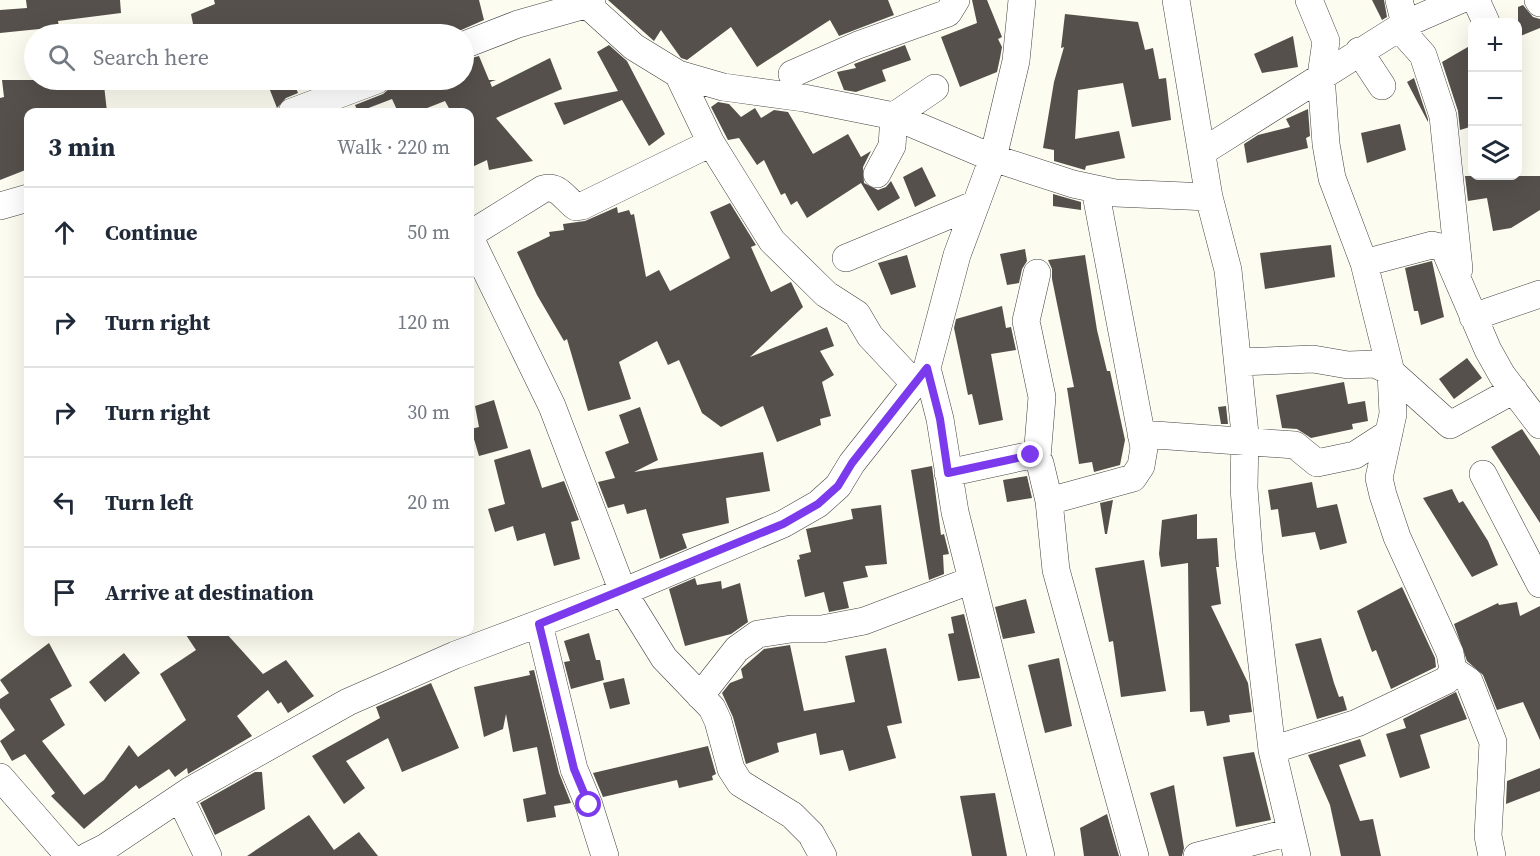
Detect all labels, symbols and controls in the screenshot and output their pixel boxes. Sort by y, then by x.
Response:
map controls [1468,18,1522,180]
button: + [1468,18,1522,72]
search box [24,24,474,90]
icon: search [45,41,78,74]
text: Search here [93,42,209,72]
button: − [1468,72,1522,126]
button: layers [1468,126,1522,180]
text: 3 min [48,129,115,165]
text: Walk · 220 m [337,133,450,161]
icon: ahead [48,216,81,249]
text: Continue [105,217,198,247]
text: 50 m [407,218,450,246]
icon: right [48,306,81,339]
text: Turn right [105,307,210,337]
text: 120 m [397,308,450,336]
icon: right [48,396,81,429]
text: Turn right [105,397,210,427]
text: 30 m [407,398,450,426]
route end [1017,441,1043,467]
icon: left [48,486,81,519]
text: Turn left [105,487,193,517]
text: 20 m [407,488,450,516]
icon: arrive [48,576,81,609]
text: Arrive at destination [105,577,314,607]
route start [575,791,601,817]

